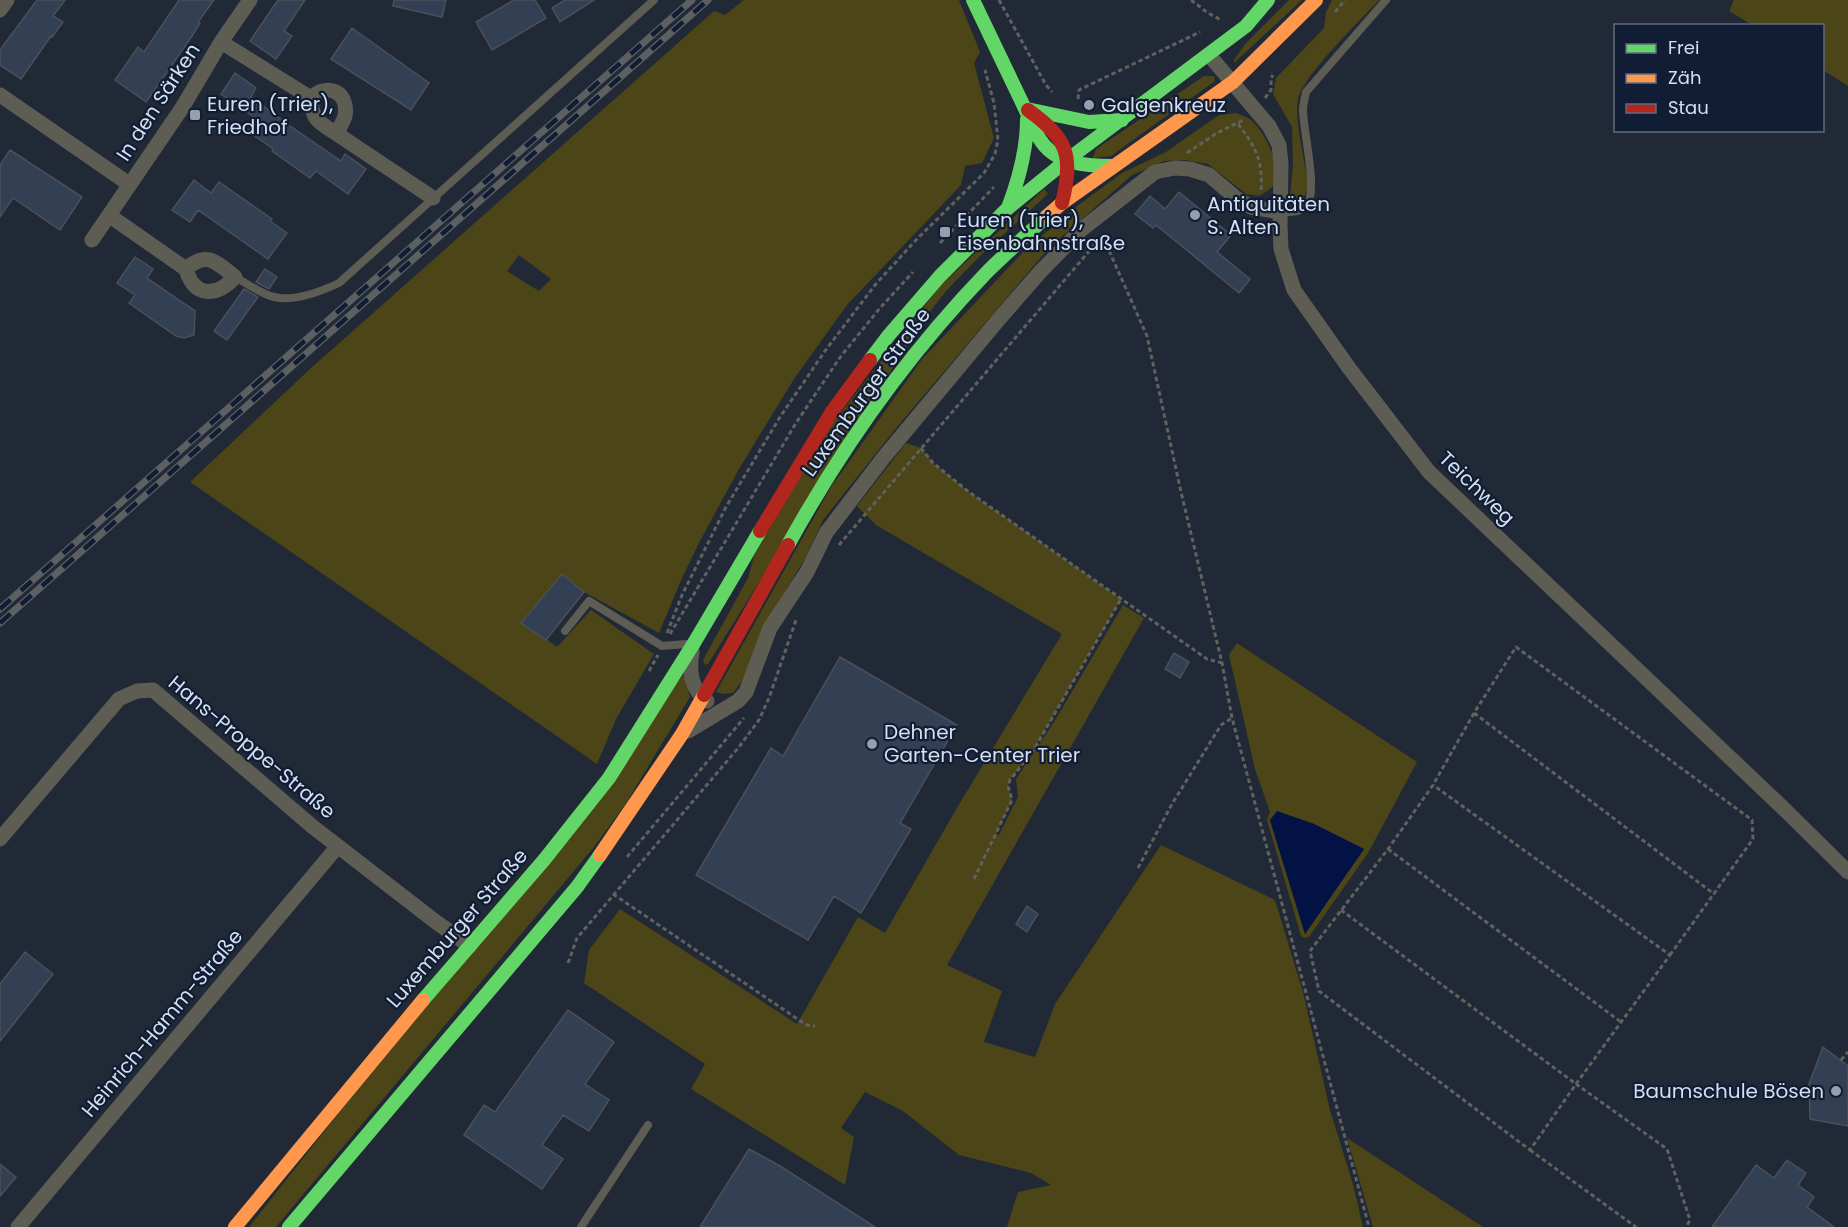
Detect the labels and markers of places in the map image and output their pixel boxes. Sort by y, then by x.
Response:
place label: Euren (Trier), Friedhof [207,90,333,141]
place label: Galgenkreuz [1101,91,1226,119]
marker: Galgenkreuz [1082,98,1096,112]
marker: Euren (Trier), Friedhof [188,108,202,122]
place label: Antiquitäten S. Alten [1207,190,1330,241]
place label: Euren (Trier), Eisenbahnstraße [957,206,1125,257]
marker: Antiquitäten S. Alten [1188,208,1202,222]
marker: Euren (Trier), Eisenbahnstraße [938,225,952,239]
place label: Dehner Garten-Center Trier [884,718,1080,769]
marker: Dehner Garten-Center Trier [865,737,879,751]
place label: Baumschule Bösen [1633,1077,1824,1105]
marker: Baumschule Bösen [1829,1084,1843,1098]

